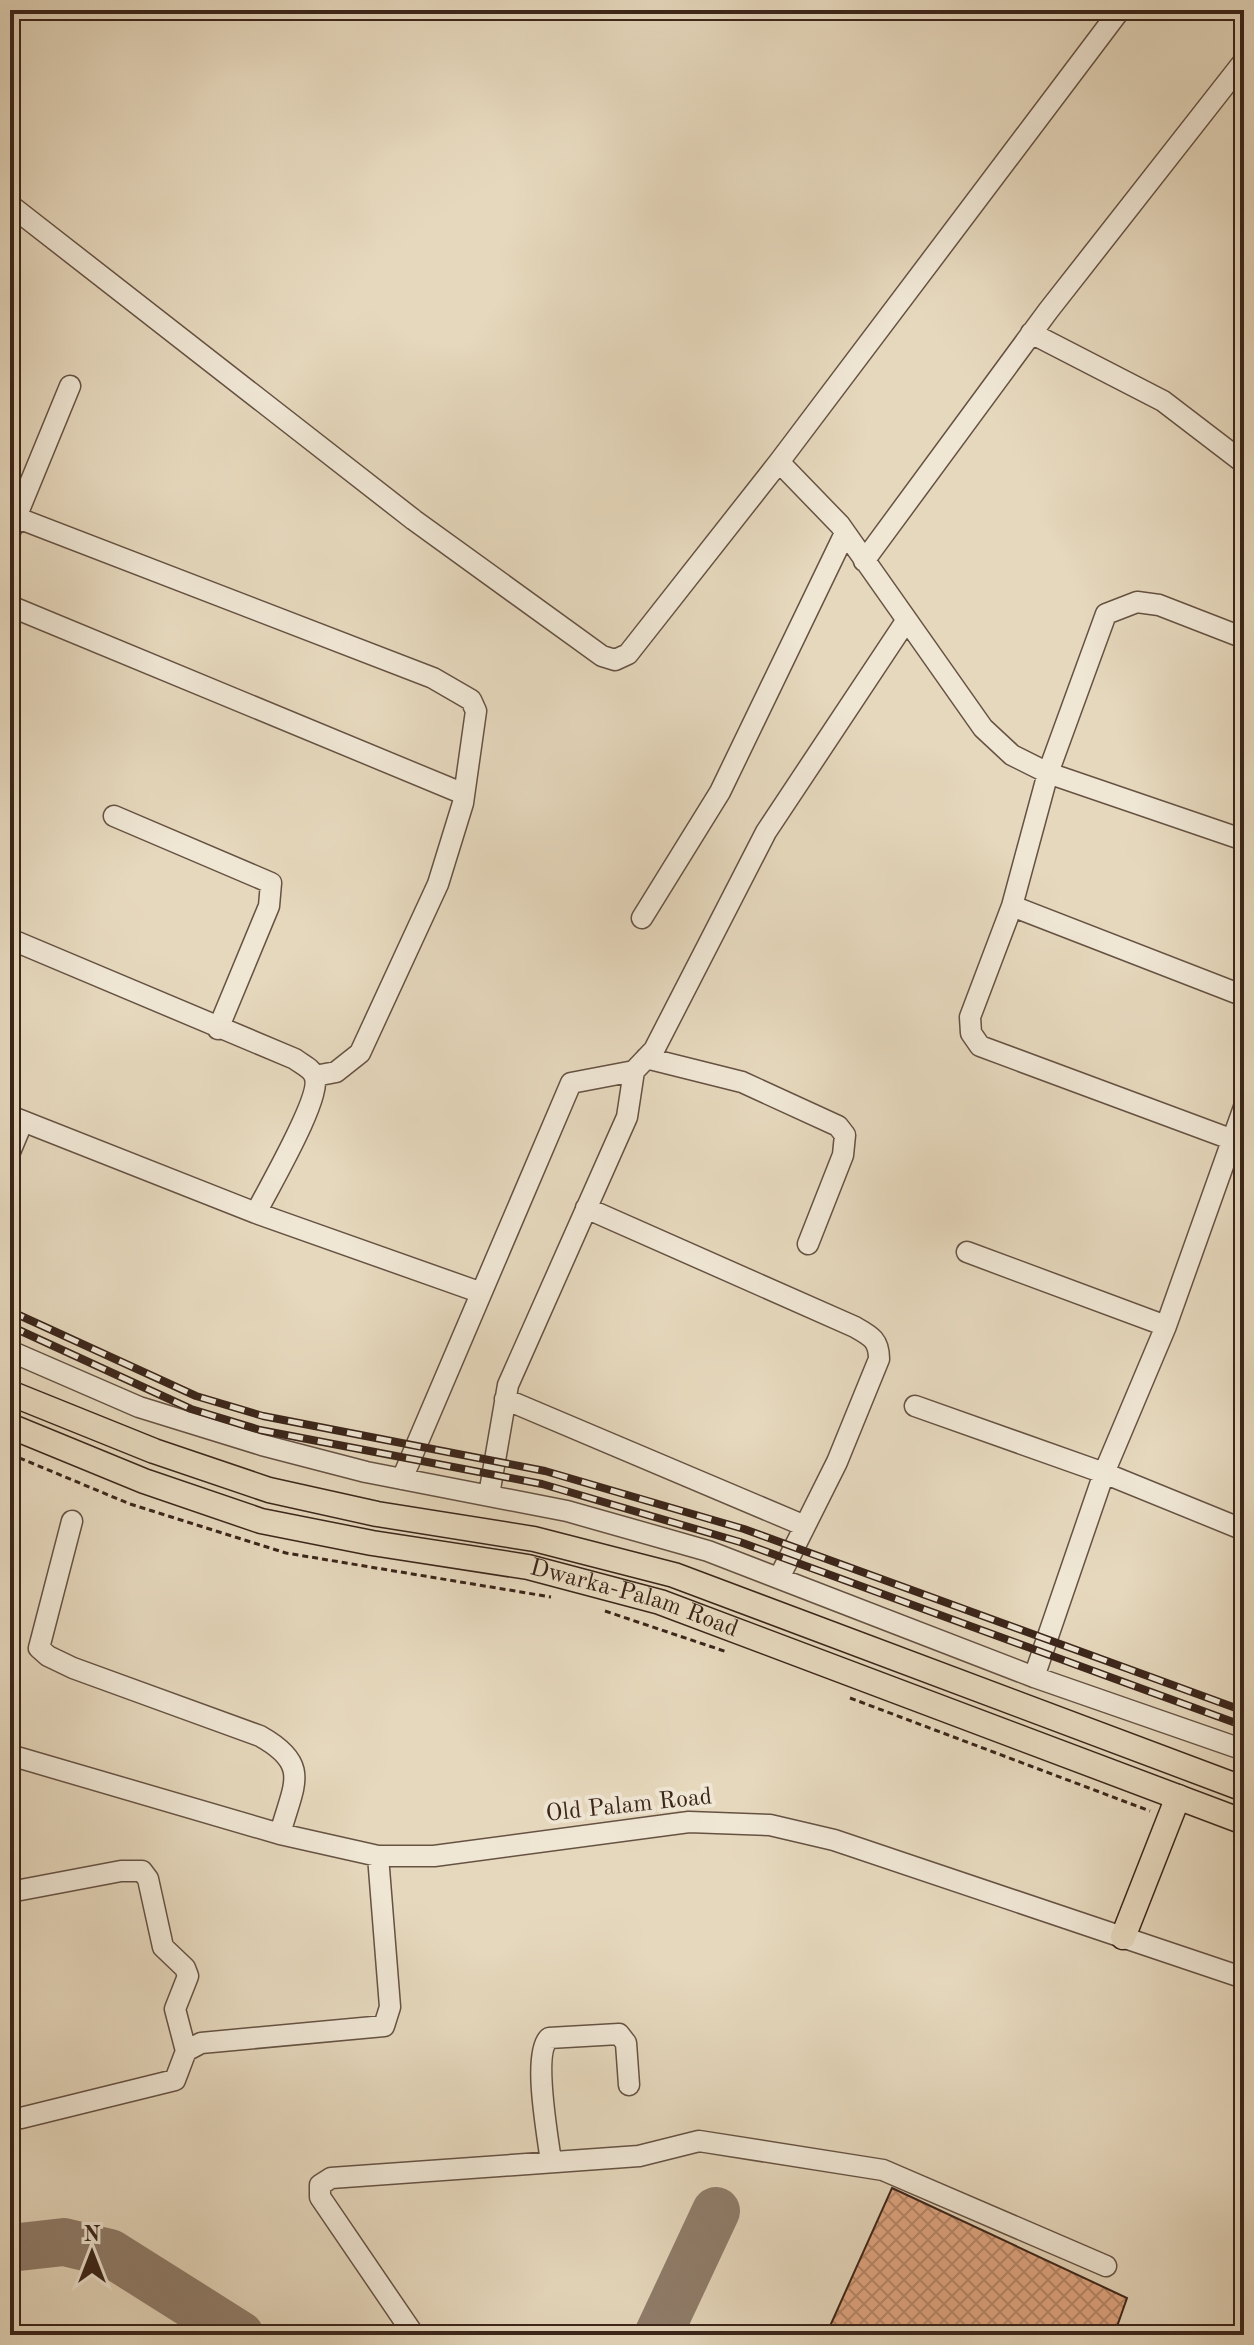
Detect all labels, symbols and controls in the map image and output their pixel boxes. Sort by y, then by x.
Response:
street label: Dwarka-Palam Road [527,1556,741,1642]
street label: Old Palam Road [545,1785,713,1827]
north arrow [52,2213,132,2293]
text: N [84,2224,101,2246]

